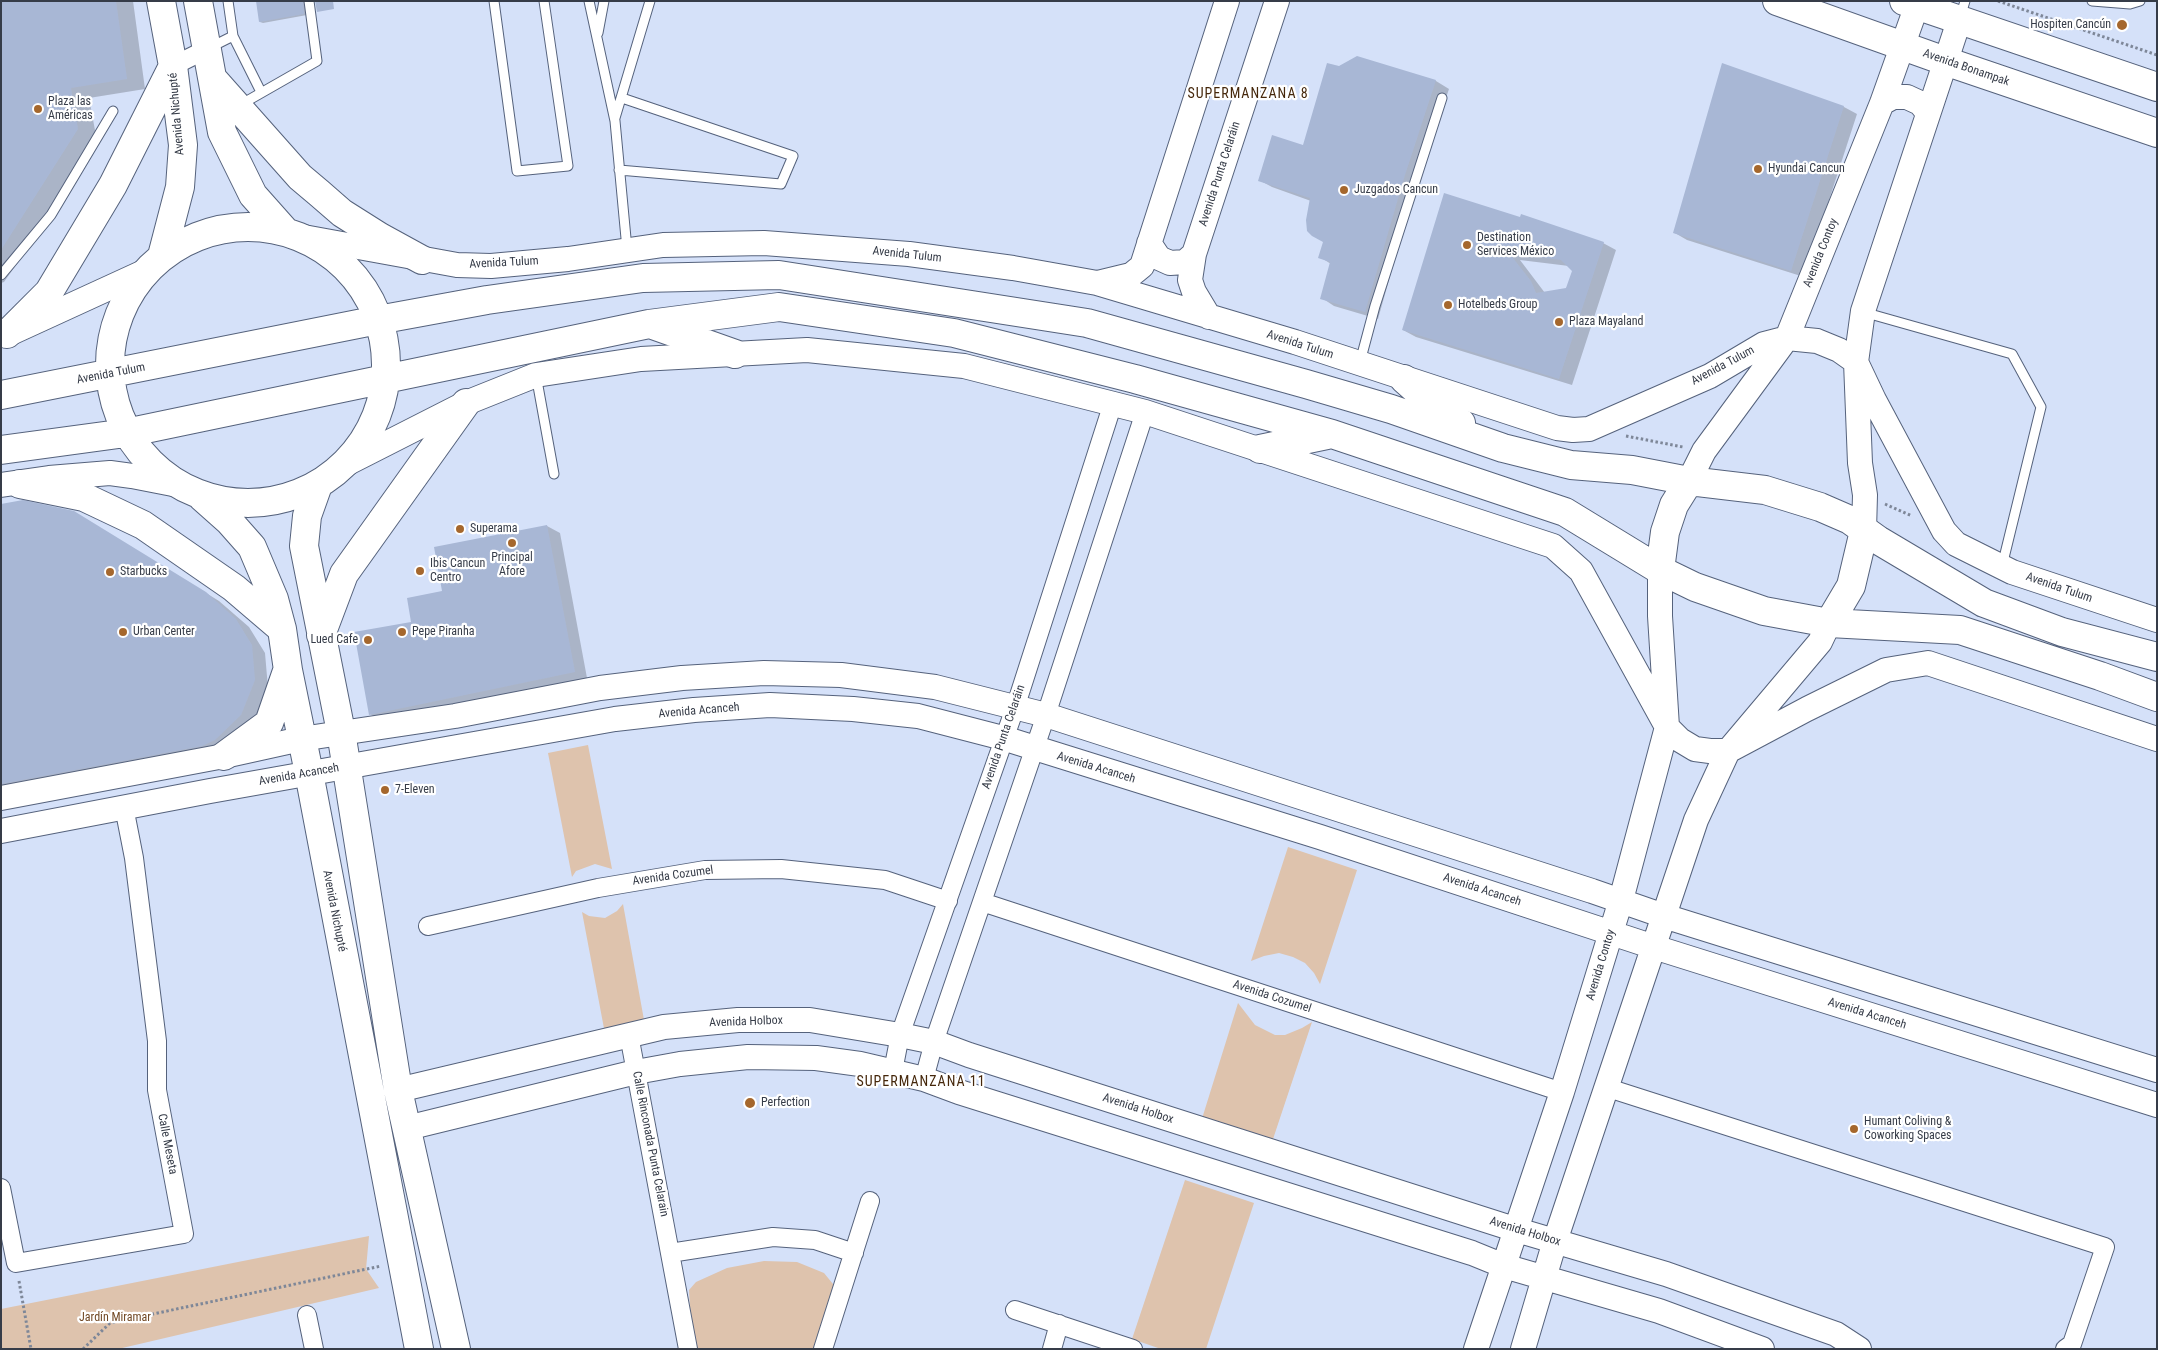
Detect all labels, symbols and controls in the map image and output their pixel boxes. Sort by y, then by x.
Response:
place label: Hospiten Cancún [2030,18,2111,32]
marker: Hospiten Cancún [2115,18,2129,32]
street label: Avenida Bonampak [1921,46,2011,90]
street label: Avenida Nichupté [166,72,188,156]
district label: SUPERMANZANA 8 [1186,86,1310,102]
place label: Plaza las Américas [48,95,93,123]
marker: Plaza las Américas [32,103,44,115]
street label: Avenida Punta Celaráin [1196,120,1244,228]
place label: Hyundai Cancun [1768,162,1845,176]
marker: Hyundai Cancun [1752,163,1764,175]
place label: Juzgados Cancun [1354,183,1438,197]
marker: Juzgados Cancun [1338,184,1350,196]
street label: Avenida Contoy [1801,216,1841,290]
place label: Destination Services México [1477,231,1554,259]
marker: Destination Services México [1461,239,1473,251]
street label: Avenida Tulum [872,244,942,266]
street label: Avenida Tulum [469,254,539,272]
place label: Hotelbeds Group [1458,298,1537,312]
marker: Hotelbeds Group [1442,299,1454,311]
place label: Plaza Mayaland [1569,315,1644,329]
marker: Plaza Mayaland [1553,316,1565,328]
street label: Avenida Tulum [1265,327,1335,363]
street label: Avenida Tulum [1689,343,1757,389]
street label: Avenida Tulum [76,360,146,388]
place label: Superama [470,522,518,536]
marker: Superama [454,523,466,535]
marker: Principal Afore [506,537,518,549]
place label: Principal Afore [491,551,533,579]
place label: Ibis Cancun Centro [430,557,485,585]
place label: Starbucks [120,565,167,579]
marker: Ibis Cancun Centro [414,565,426,577]
marker: Starbucks [104,566,116,578]
street label: Avenida Tulum [2024,570,2094,606]
place label: Urban Center [133,625,195,639]
place label: Pepe Piranha [412,625,474,639]
marker: Urban Center [117,626,129,638]
marker: Pepe Piranha [396,626,408,638]
place label: Lued Cafe [311,633,358,647]
marker: Lued Cafe [362,634,374,646]
street label: Avenida Punta Celaráin [979,683,1029,791]
street label: Avenida Acanceh [658,700,740,722]
street label: Avenida Acanceh [1055,749,1137,787]
street label: Avenida Acanceh [258,761,340,789]
place label: 7-Eleven [395,783,435,797]
marker: 7-Eleven [379,784,391,796]
street label: Avenida Cozumel [632,863,714,889]
street label: Avenida Nichupté [319,869,349,953]
street label: Avenida Acanceh [1441,871,1523,909]
street label: Avenida Contoy [1583,928,1619,1002]
street label: Avenida Cozumel [1231,978,1313,1016]
street label: Avenida Acanceh [1826,995,1908,1033]
street label: Avenida Holbox [709,1014,783,1030]
street label: Calle Rinconada Punta Celarain [629,1070,671,1218]
district label: SUPERMANZANA 11 [855,1074,987,1090]
street label: Avenida Holbox [1101,1091,1175,1127]
marker: Perfection [743,1096,757,1110]
place label: Perfection [761,1096,810,1110]
street label: Calle Meseta [154,1112,180,1176]
place label: Humant Coliving & Coworking Spaces [1864,1115,1951,1143]
marker: Humant Coliving & Coworking Spaces [1848,1123,1860,1135]
street label: Avenida Holbox [1488,1214,1562,1250]
park label: Jardín Miramar [79,1311,151,1325]

